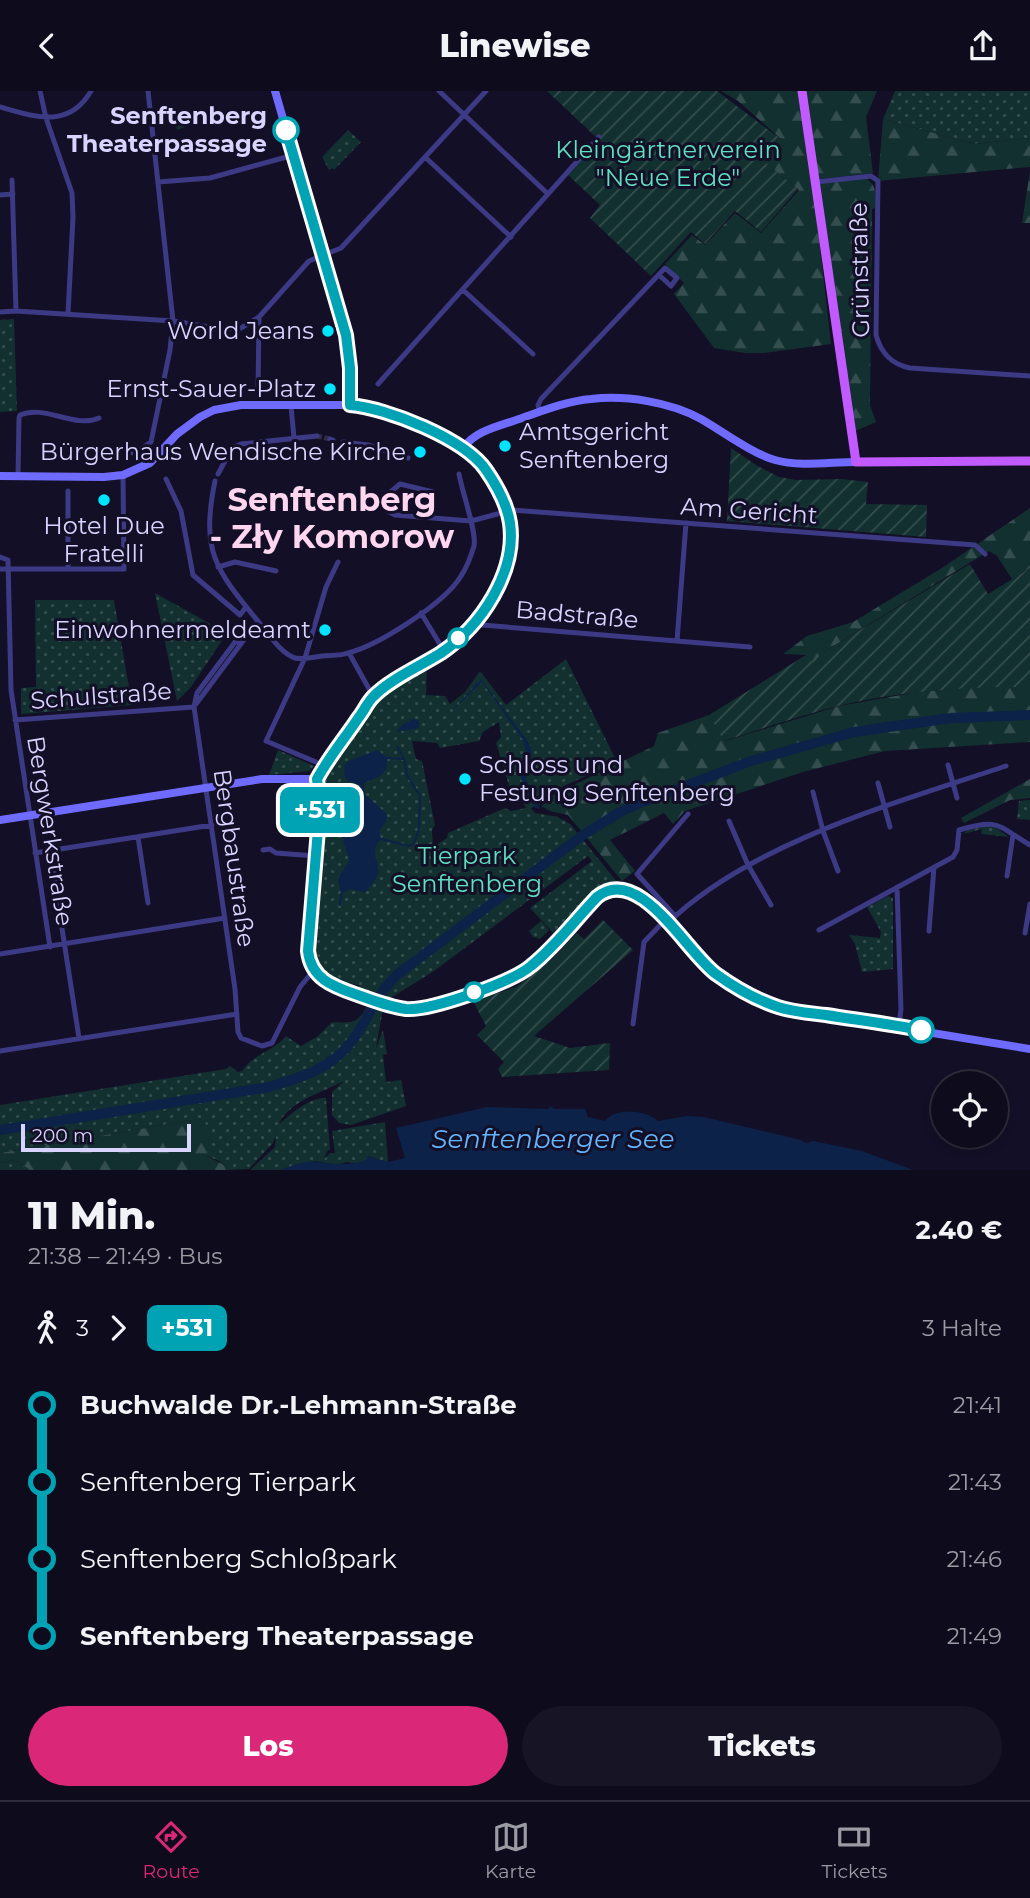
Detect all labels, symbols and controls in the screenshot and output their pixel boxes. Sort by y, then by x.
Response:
text: Linewise [440,26,590,65]
icon: back [28,27,66,65]
icon: share [964,27,1002,65]
place label: Senftenberg Theaterpassage [67,101,267,158]
marker: Senftenberg Theaterpassage [273,117,299,143]
park label: Kleingärtnerverein "Neue Erde" [555,135,781,192]
street label: Grünstraße [844,202,875,338]
place label: World Jeans [167,316,314,345]
marker: World Jeans [320,323,336,339]
place label: Ernst-Sauer-Platz [106,374,316,403]
marker: Ernst-Sauer-Platz [322,381,338,397]
place label: Amtsgericht Senftenberg [519,417,670,474]
place label: Bürgerhaus Wendische Kirche [40,437,406,466]
marker: Amtsgericht Senftenberg [497,438,513,454]
marker: Bürgerhaus Wendische Kirche [412,444,428,460]
district label: Senftenberg - Zły Komorow [210,480,454,556]
street label: Am Gericht [680,491,819,530]
marker: Hotel Due Fratelli [96,492,112,508]
place label: Hotel Due Fratelli [43,511,165,568]
street label: Badstraße [514,595,640,634]
place label: Einwohnermeldeamt [54,615,311,644]
marker: Einwohnermeldeamt [317,622,333,638]
unlabelled marker [448,628,468,648]
street label: Schulstraße [29,676,173,715]
street label: Bergwerkstraße [21,734,80,928]
place label: Schloss und Festung Senftenberg [479,750,735,807]
street label: Bergbaustraße [208,767,261,949]
marker: Schloss und Festung Senftenberg [457,771,473,787]
line badge: +531 [271,787,369,833]
text: +531 [294,795,346,824]
park label: Tierpark Senftenberg [392,841,542,898]
unlabelled marker [464,982,484,1002]
unlabelled marker [908,1017,934,1043]
map controls [931,1071,1008,1148]
button: locate [931,1071,1008,1148]
scale bar [21,1121,191,1153]
water label: Senftenberger See [431,1123,675,1155]
text: 200 m [32,1124,93,1147]
text: 11 Min. [28,1192,155,1239]
text: 2.40 € [916,1214,1002,1246]
text: 21:38 – 21:49 · Bus [28,1242,223,1270]
icon: walk [28,1309,66,1347]
icon: forward [99,1309,137,1347]
text: +531 [161,1313,213,1342]
text: 3 [76,1314,89,1342]
text: 3 Halte [922,1314,1002,1342]
text: Buchwalde Dr.-Lehmann-Straße [80,1389,517,1421]
text: 21:41 [953,1391,1002,1419]
text: Senftenberg Tierpark [80,1466,356,1498]
text: 21:43 [948,1468,1002,1496]
text: Senftenberg Schloßpark [80,1543,397,1575]
text: 21:46 [947,1545,1002,1573]
text: Senftenberg Theaterpassage [80,1620,474,1652]
text: 21:49 [947,1622,1002,1650]
button: Los [28,1706,508,1786]
button: Tickets [522,1706,1002,1786]
tab: Route [143,1818,200,1883]
tab: Karte [485,1818,536,1883]
tab: Tickets [821,1818,887,1883]

